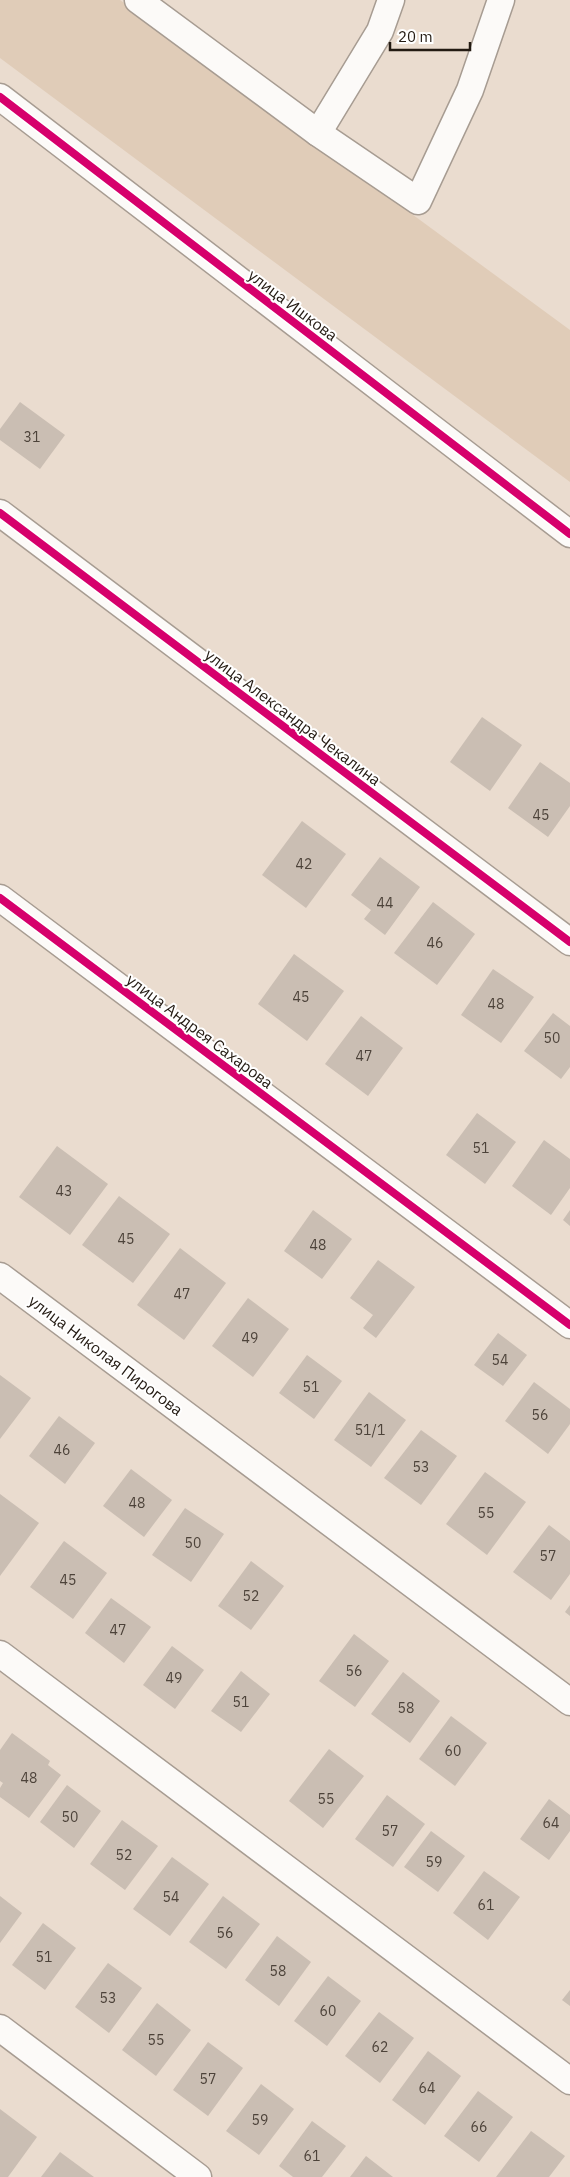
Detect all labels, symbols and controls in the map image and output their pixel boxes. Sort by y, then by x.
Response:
scale bar [390,20,470,52]
text: 20 m [398,27,433,46]
street label: улица Ишкова [244,265,342,345]
house number: 31 [24,428,40,446]
street label: улица Александра Чекалина [201,644,385,790]
house number: 45 [533,806,549,824]
house number: 42 [296,855,312,873]
house number: 44 [377,894,393,912]
house number: 46 [427,934,443,952]
street label: улица Андрея Сахарова [123,969,278,1093]
house number: 45 [293,988,309,1006]
house number: 48 [488,995,504,1013]
house number: 50 [544,1029,560,1047]
house number: 47 [356,1047,372,1065]
house number: 51 [473,1139,489,1157]
house number: 43 [56,1182,72,1200]
house number: 45 [118,1230,134,1248]
house number: 48 [310,1236,326,1254]
house number: 47 [174,1285,190,1303]
street label: улица Николая Пирогова [25,1290,187,1420]
house number: 49 [242,1329,258,1347]
house number: 54 [492,1351,508,1369]
house number: 51 [303,1378,319,1396]
house number: 56 [532,1406,548,1424]
house number: 51/1 [355,1421,385,1439]
house number: 46 [54,1441,70,1459]
house number: 53 [413,1458,429,1476]
house number: 48 [129,1494,145,1512]
house number: 55 [478,1504,494,1522]
house number: 50 [185,1534,201,1552]
house number: 57 [540,1547,556,1565]
house number: 45 [60,1571,76,1589]
house number: 52 [243,1587,259,1605]
house number: 47 [110,1621,126,1639]
house number: 56 [346,1662,362,1680]
house number: 49 [166,1669,182,1687]
house number: 51 [233,1693,249,1711]
house number: 58 [398,1699,414,1717]
house number: 60 [445,1742,461,1760]
house number: 48 [21,1769,37,1787]
house number: 55 [318,1790,334,1808]
house number: 50 [62,1808,78,1826]
house number: 64 [543,1814,559,1832]
house number: 57 [382,1822,398,1840]
house number: 52 [116,1846,132,1864]
house number: 59 [426,1853,442,1871]
house number: 54 [163,1888,179,1906]
house number: 61 [478,1896,494,1914]
house number: 56 [217,1924,233,1942]
house number: 51 [36,1948,52,1966]
house number: 58 [270,1962,286,1980]
house number: 53 [100,1989,116,2007]
house number: 60 [320,2002,336,2020]
house number: 55 [148,2031,164,2049]
house number: 62 [372,2038,388,2056]
house number: 57 [200,2070,216,2088]
house number: 64 [419,2079,435,2097]
house number: 59 [252,2111,268,2129]
house number: 66 [471,2118,487,2136]
house number: 61 [304,2147,320,2165]

